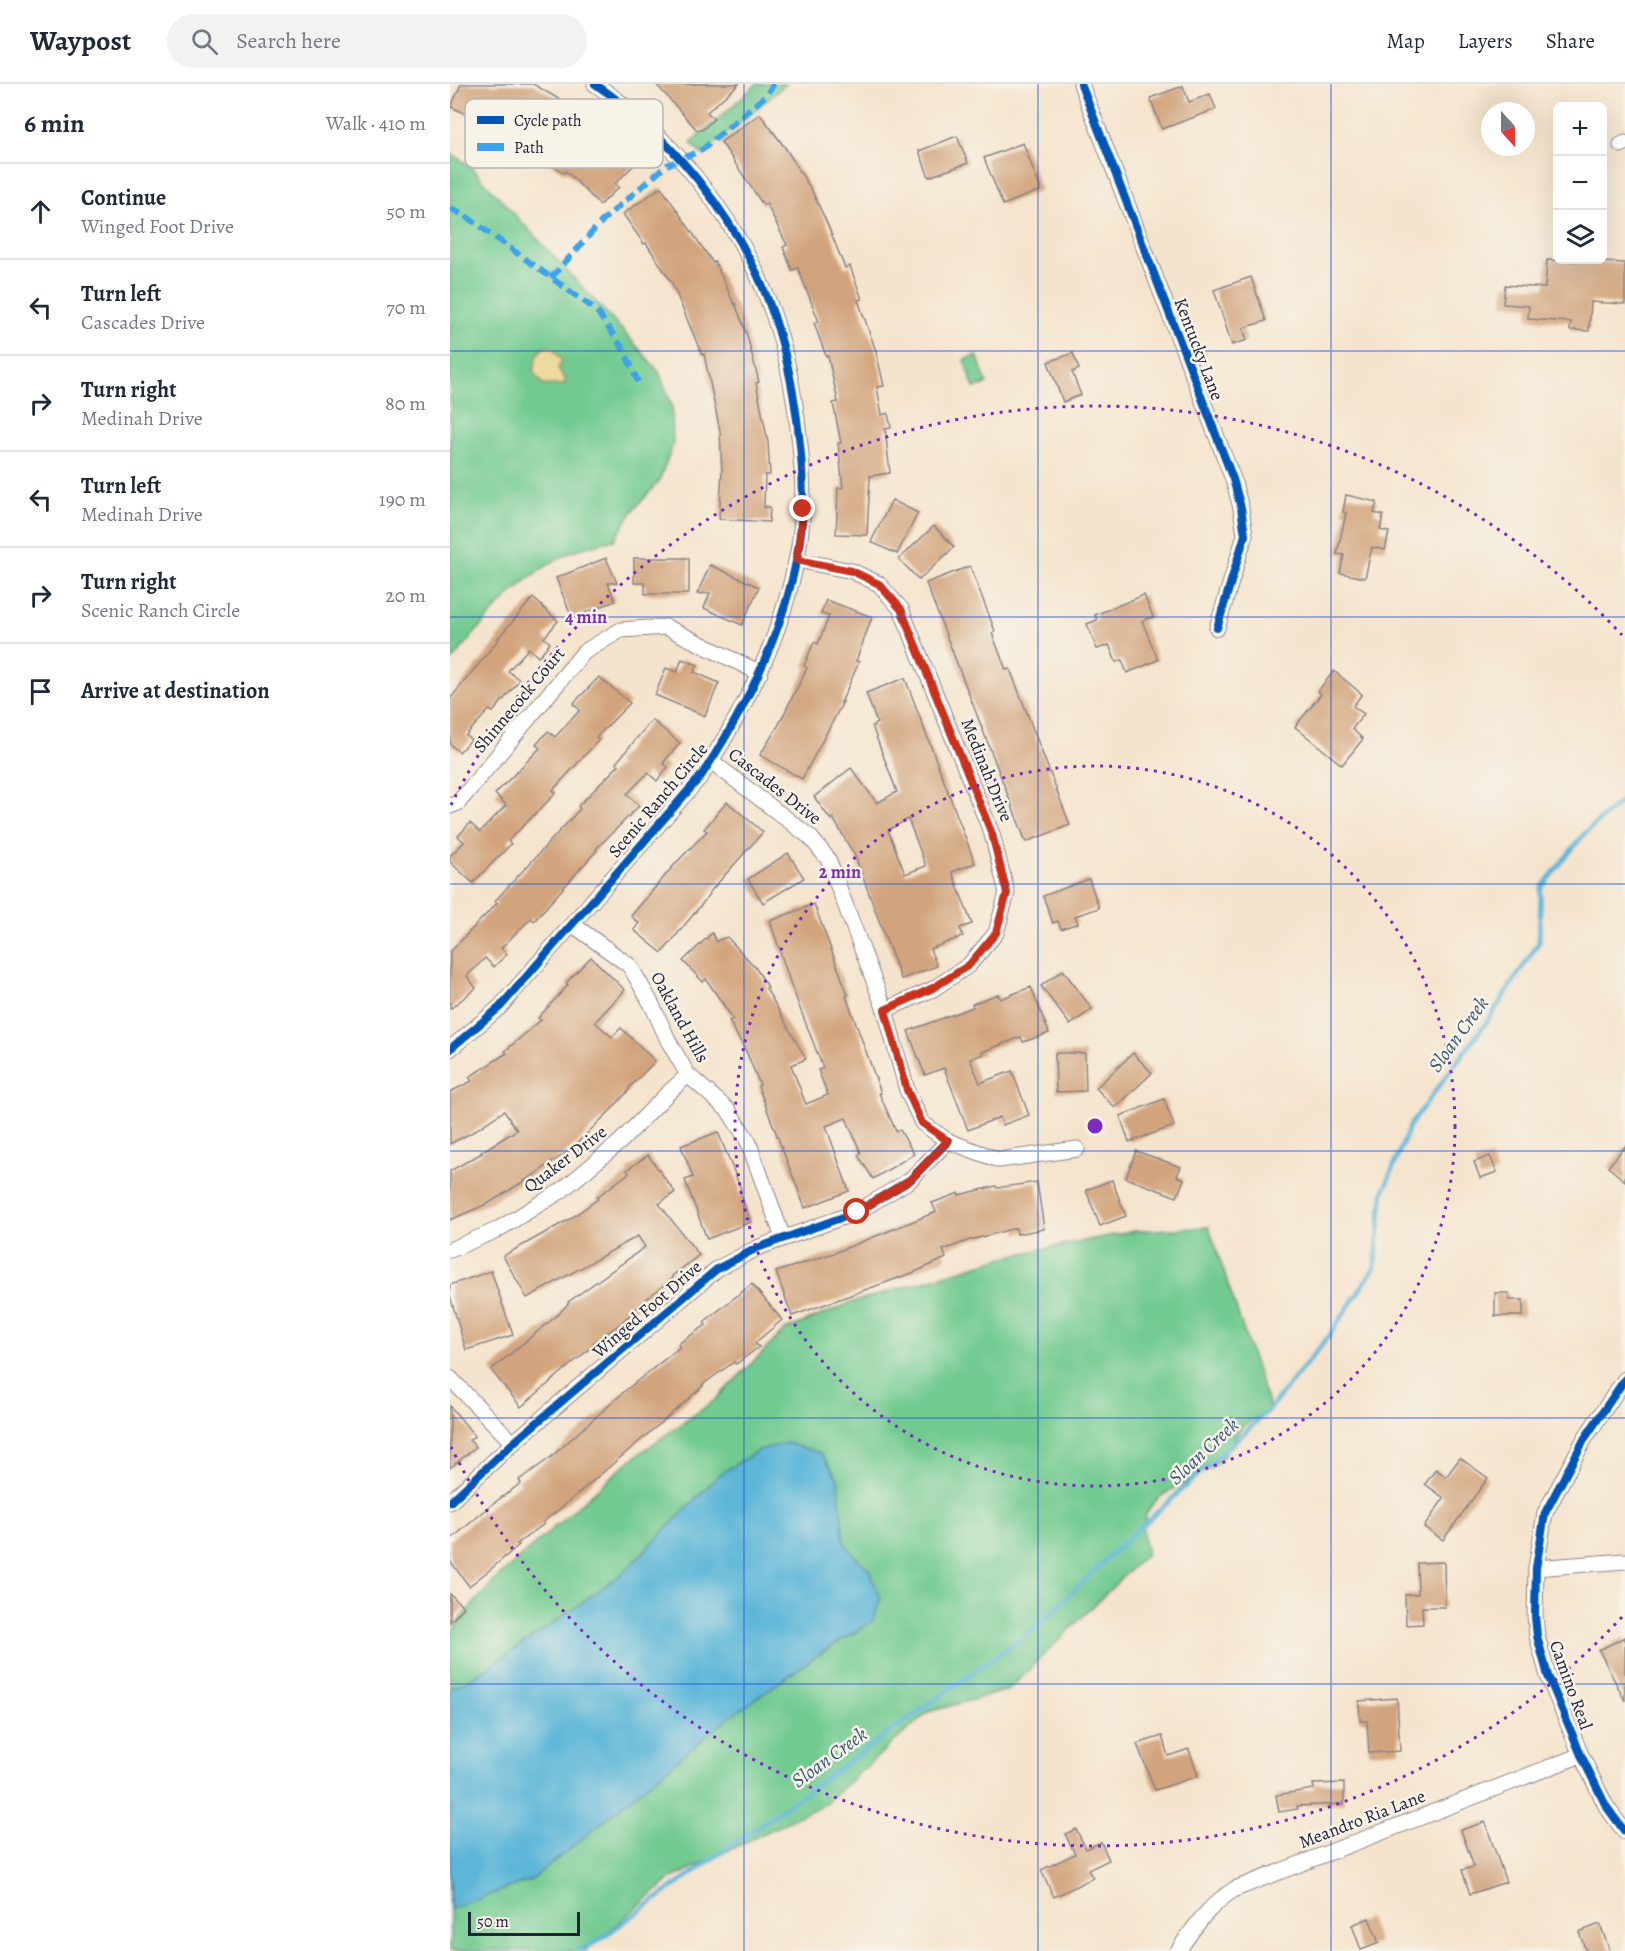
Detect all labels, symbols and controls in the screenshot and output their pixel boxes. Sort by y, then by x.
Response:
search box [167,14,587,68]
text: Waypost [30,22,131,60]
icon: search [188,25,221,58]
text: Search here [236,26,341,56]
text: Map [1386,27,1425,55]
text: Layers [1458,27,1513,55]
text: Share [1546,27,1595,55]
legend [465,99,663,168]
north arrow [1481,102,1535,156]
map controls [1553,102,1607,264]
button: + [1553,102,1607,156]
text: 6 min [24,106,85,141]
text: Walk · 410 m [326,110,426,137]
text: Cycle path [514,110,582,132]
text: Path [514,137,544,159]
button: − [1553,156,1607,210]
text: Continue [81,183,166,213]
icon: ahead [24,195,57,228]
text: 50 m [386,198,426,225]
button: layers [1553,210,1607,264]
text: Winged Foot Drive [81,213,234,240]
text: Turn left [81,279,161,309]
icon: left [24,291,57,324]
text: 70 m [386,294,426,321]
street label: Kentucky Lane [1168,294,1230,404]
text: Cascades Drive [81,309,205,336]
text: Turn right [81,375,177,405]
icon: right [24,387,57,420]
text: 80 m [385,390,426,417]
text: Medinah Drive [81,405,203,432]
text: Turn left [81,471,161,501]
icon: left [24,483,57,516]
text: 190 m [379,486,426,513]
route end [789,495,815,521]
text: Medinah Drive [81,501,203,528]
text: Turn right [81,567,177,597]
icon: right [24,579,57,612]
text: 20 m [385,582,426,609]
text: Scenic Ranch Circle [81,597,240,624]
text: 4 min [565,605,607,629]
street label: Shinnecock Court [468,642,570,758]
icon: arrive [24,675,57,708]
text: Arrive at destination [81,676,270,706]
street label: Medinah Drive [955,715,1019,825]
street label: Scenic Ranch Circle [603,737,713,863]
street label: Cascades Drive [724,742,826,830]
text: 2 min [819,860,861,884]
street label: Oakland Hills [645,967,715,1067]
water label: Sloan Creek [1422,991,1495,1077]
centre of rings [1085,1116,1105,1136]
street label: Quaker Drive [519,1120,611,1198]
route start [843,1198,869,1224]
street label: Winged Foot Drive [586,1255,707,1364]
water label: Sloan Creek [1162,1412,1244,1491]
street label: Camino Real [1544,1637,1598,1734]
water label: Sloan Creek [786,1721,873,1794]
street label: Meandro Ria Lane [1295,1784,1429,1854]
scale bar [468,1909,580,1936]
text: 50 m [477,1911,509,1933]

